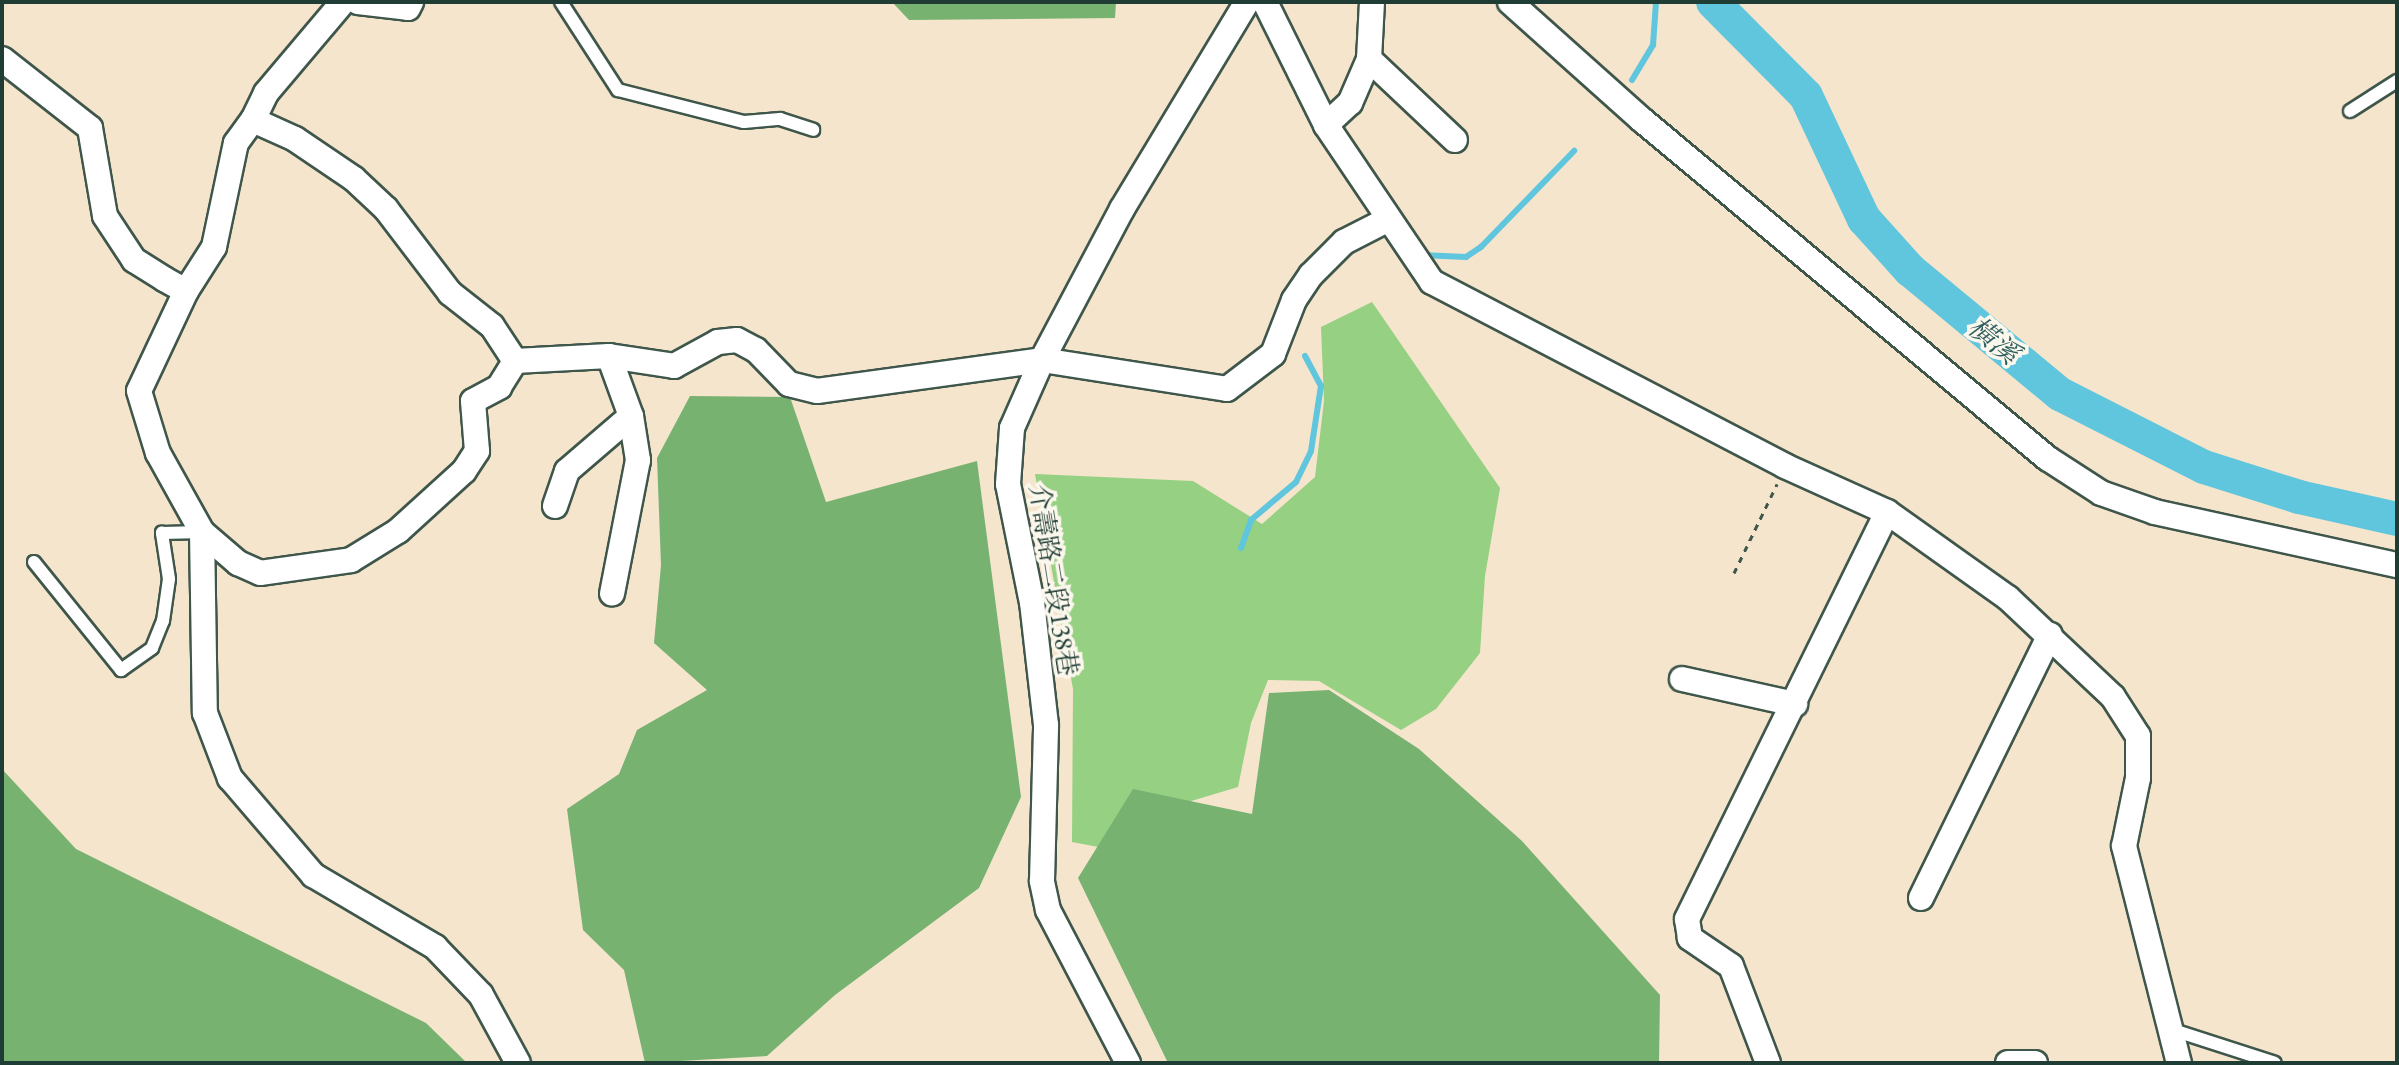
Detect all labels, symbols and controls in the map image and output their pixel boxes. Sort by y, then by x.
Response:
water label: 橫溪 [1962,309,2026,371]
street label: 介壽路二段138巷 [1022,482,1084,678]

